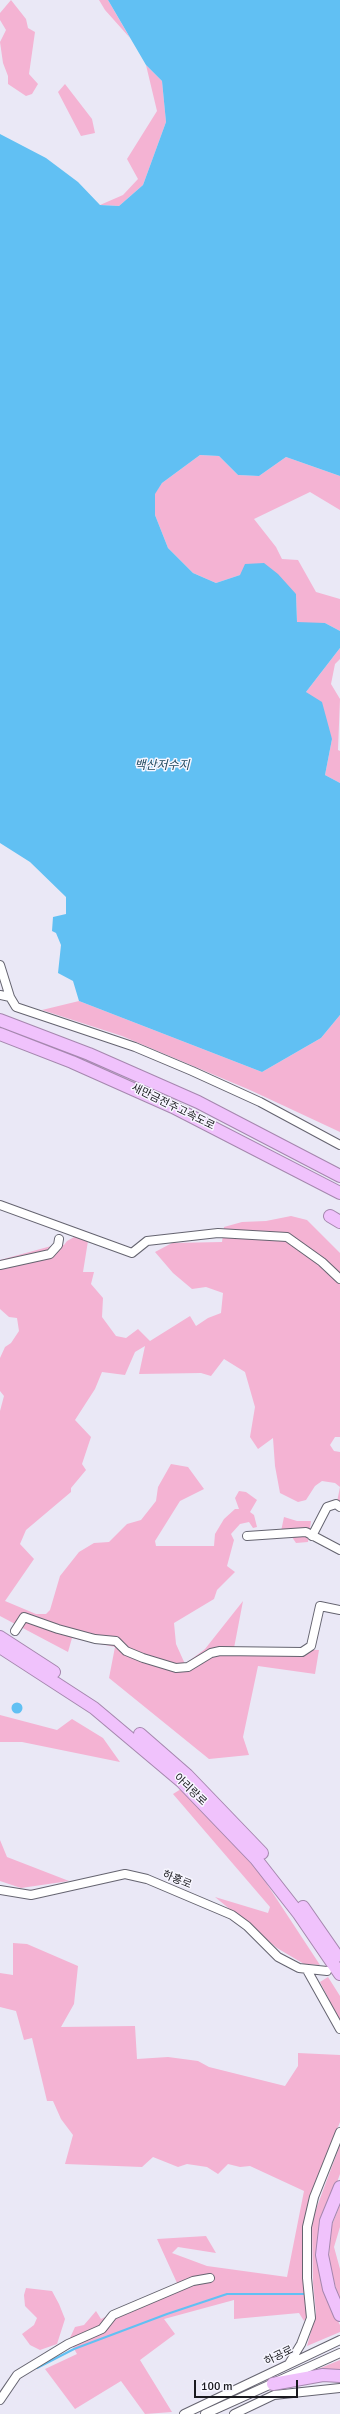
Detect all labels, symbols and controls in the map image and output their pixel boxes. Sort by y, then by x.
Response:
water label: 백산저수지 [134,759,190,773]
street label: 새만금전주고속도로 [129,1081,217,1133]
street label: 아리랑로 [171,1771,209,1809]
street label: 하흥로 [160,1868,194,1892]
street label: 하공로 [262,2343,296,2369]
scale bar [196,2372,300,2398]
text: 100 m [201,2379,233,2394]

